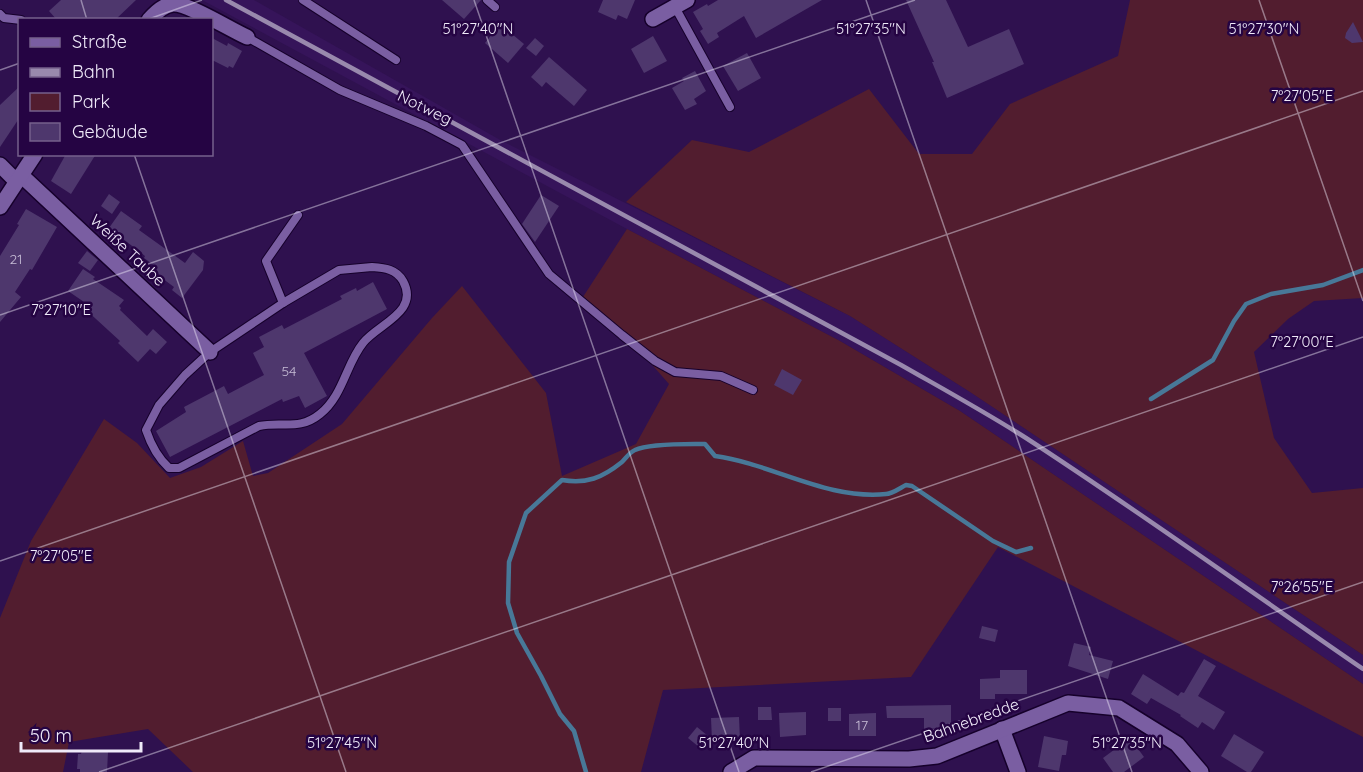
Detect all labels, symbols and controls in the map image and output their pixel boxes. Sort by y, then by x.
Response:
legend [18,18,213,156]
text: 51°27'40"N [443,19,513,38]
text: 51°27'35"N [836,19,906,38]
text: 51°27'30"N [1229,19,1299,38]
text: Straße [72,30,127,53]
text: Bahn [72,60,115,83]
street label: Notweg [394,85,456,129]
text: 7°27'05"E [1271,86,1333,105]
text: Park [72,90,110,113]
text: Gebäude [72,120,148,143]
street label: Weiße Taube [86,210,170,290]
house number: 21 [10,250,22,268]
text: 7°27'10"E [31,300,91,319]
text: 7°27'00"E [1270,332,1334,351]
house number: 54 [281,362,297,380]
text: 7°27'05"E [30,546,92,565]
text: 7°26'55"E [1271,577,1333,596]
street label: Bahnebredde [920,693,1022,747]
scale bar [21,715,141,753]
house number: 17 [856,716,868,734]
text: 50 m [30,724,72,747]
text: 51°27'45"N [307,733,377,752]
text: 51°27'40"N [699,733,769,752]
text: 51°27'35"N [1092,733,1162,752]

